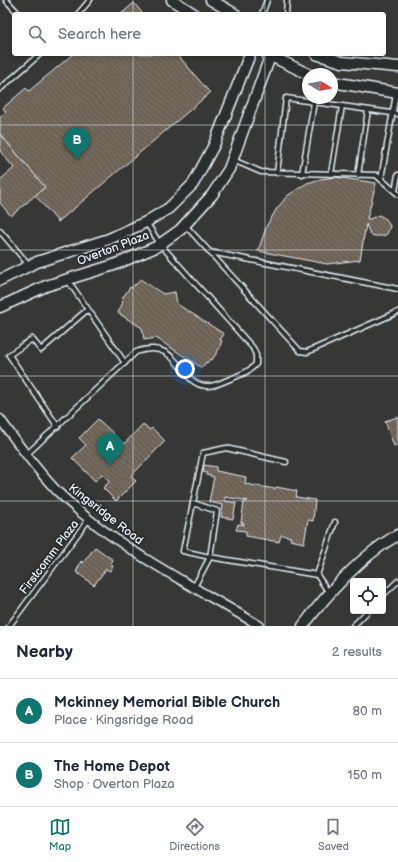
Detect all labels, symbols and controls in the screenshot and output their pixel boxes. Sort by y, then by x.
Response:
search box [12,12,386,56]
icon: search [26,23,48,45]
text: Search here [58,25,141,44]
north arrow [302,68,338,104]
pin: B [64,127,90,160]
street label: Overton Plaza [75,228,151,269]
your location [175,359,195,379]
pin: A [97,433,123,466]
street label: Kingsridge Road [65,481,146,548]
street label: Firstcomm Plaza [17,517,82,597]
map controls [350,578,386,614]
button: locate [350,578,386,614]
text: Nearby [16,642,73,662]
text: 2 results [332,644,382,660]
text: Mckinney Memorial Bible Church [54,693,280,712]
text: A [25,703,33,719]
text: 80 m [353,703,382,719]
text: Place · Kingsridge Road [54,712,194,728]
text: The Home Depot [54,757,170,776]
text: B [24,767,34,783]
text: 150 m [348,767,382,783]
text: Shop · Overton Plaza [54,776,175,792]
tab: Map [49,816,71,853]
tab: Directions [169,816,220,853]
tab: Saved [318,816,349,853]

